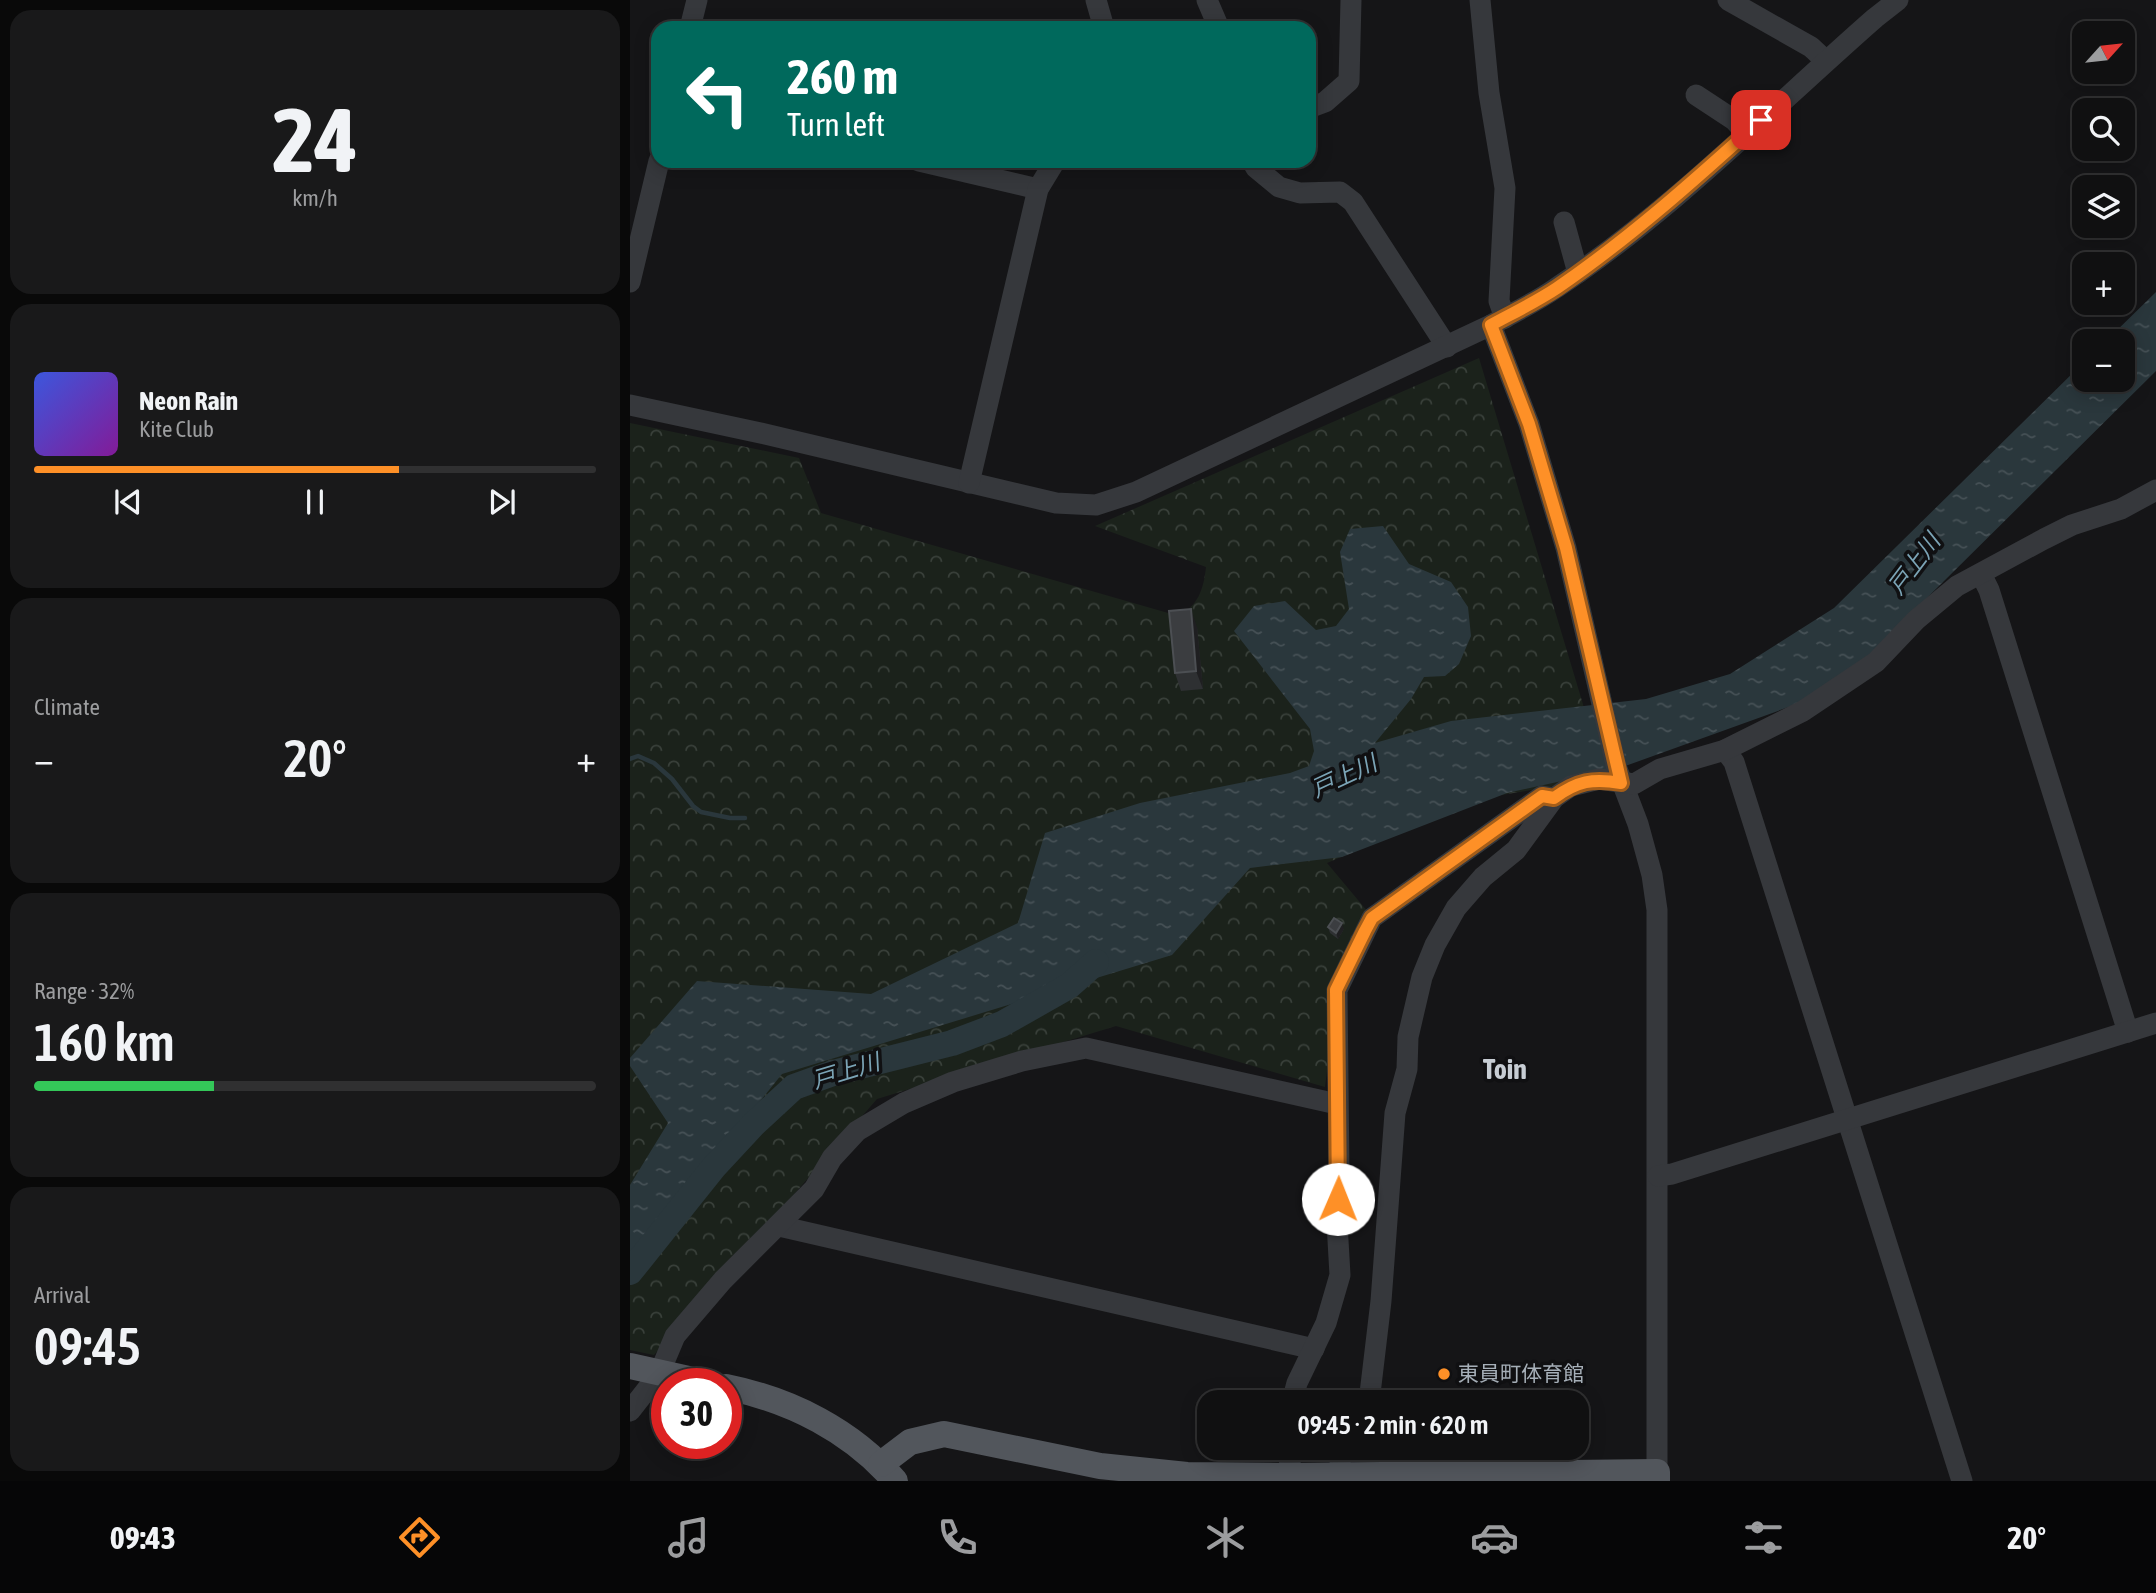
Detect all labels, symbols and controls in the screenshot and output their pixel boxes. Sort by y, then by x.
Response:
north arrow [2072,21,2135,84]
map controls [2072,21,2135,392]
text: 260 m [787,48,898,104]
icon: left [672,49,763,140]
text: 24 [272,87,358,191]
pin [1731,90,1791,150]
button: search [2072,98,2135,161]
icon: arrive [1742,101,1780,139]
text: Turn left [787,106,885,143]
button: layers [2072,175,2135,238]
text: km/h [292,185,338,211]
button: + [2072,252,2135,315]
button: − [2072,329,2135,392]
text: Neon Rain [139,386,238,416]
text: Kite Club [139,416,214,442]
icon: previous [109,483,147,521]
icon: pause [296,483,334,521]
icon: next [483,483,521,521]
water label: 戸上川 [1883,526,1947,599]
text: Climate [34,694,100,720]
text: 20° [283,728,347,788]
text: − [34,737,54,780]
text: + [576,737,596,780]
water label: 戸上川 [1307,748,1383,802]
text: Range · 32% [34,978,134,1004]
text: 160 km [34,1012,175,1072]
water label: 戸上川 [809,1048,886,1094]
district label: Toin [1483,1053,1527,1085]
position arrow [1301,1162,1375,1236]
text: Arrival [34,1282,90,1308]
text: 09:45 [34,1316,141,1376]
place label: 東員町体育館 [1458,1361,1584,1385]
marker: 東員町体育館 [1436,1366,1452,1382]
speed limit sign: 30 [651,1368,742,1459]
text: 09:45 · 2 min · 620 m [1298,1410,1488,1440]
icon: directions [395,1513,444,1562]
icon: music [664,1513,713,1562]
icon: phone [933,1513,982,1562]
icon: climate [1201,1513,1250,1562]
icon: car [1470,1513,1519,1562]
icon: filters [1739,1513,1788,1562]
text: 09:43 [110,1519,176,1556]
text: 20° [2007,1519,2046,1556]

